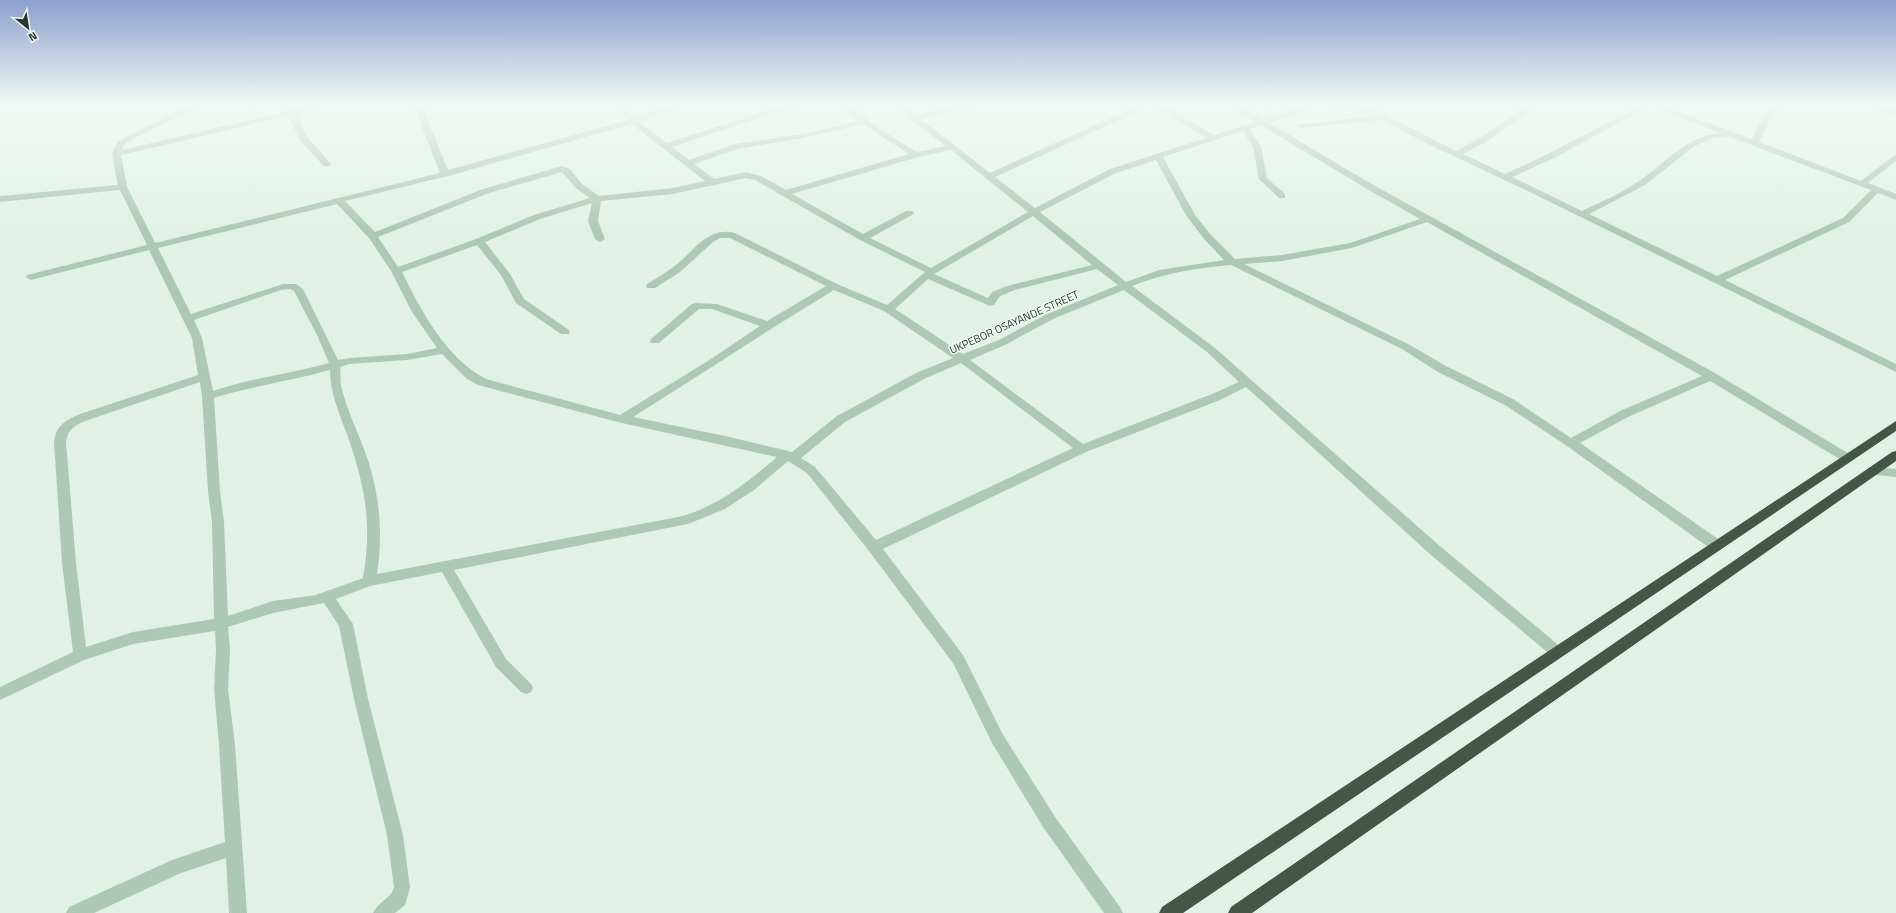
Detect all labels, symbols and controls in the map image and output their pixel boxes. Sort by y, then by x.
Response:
north arrow [8,8,48,48]
text: N [26,28,40,45]
street label: UKPEBOR OSAYANDE STREET [947,286,1081,358]

